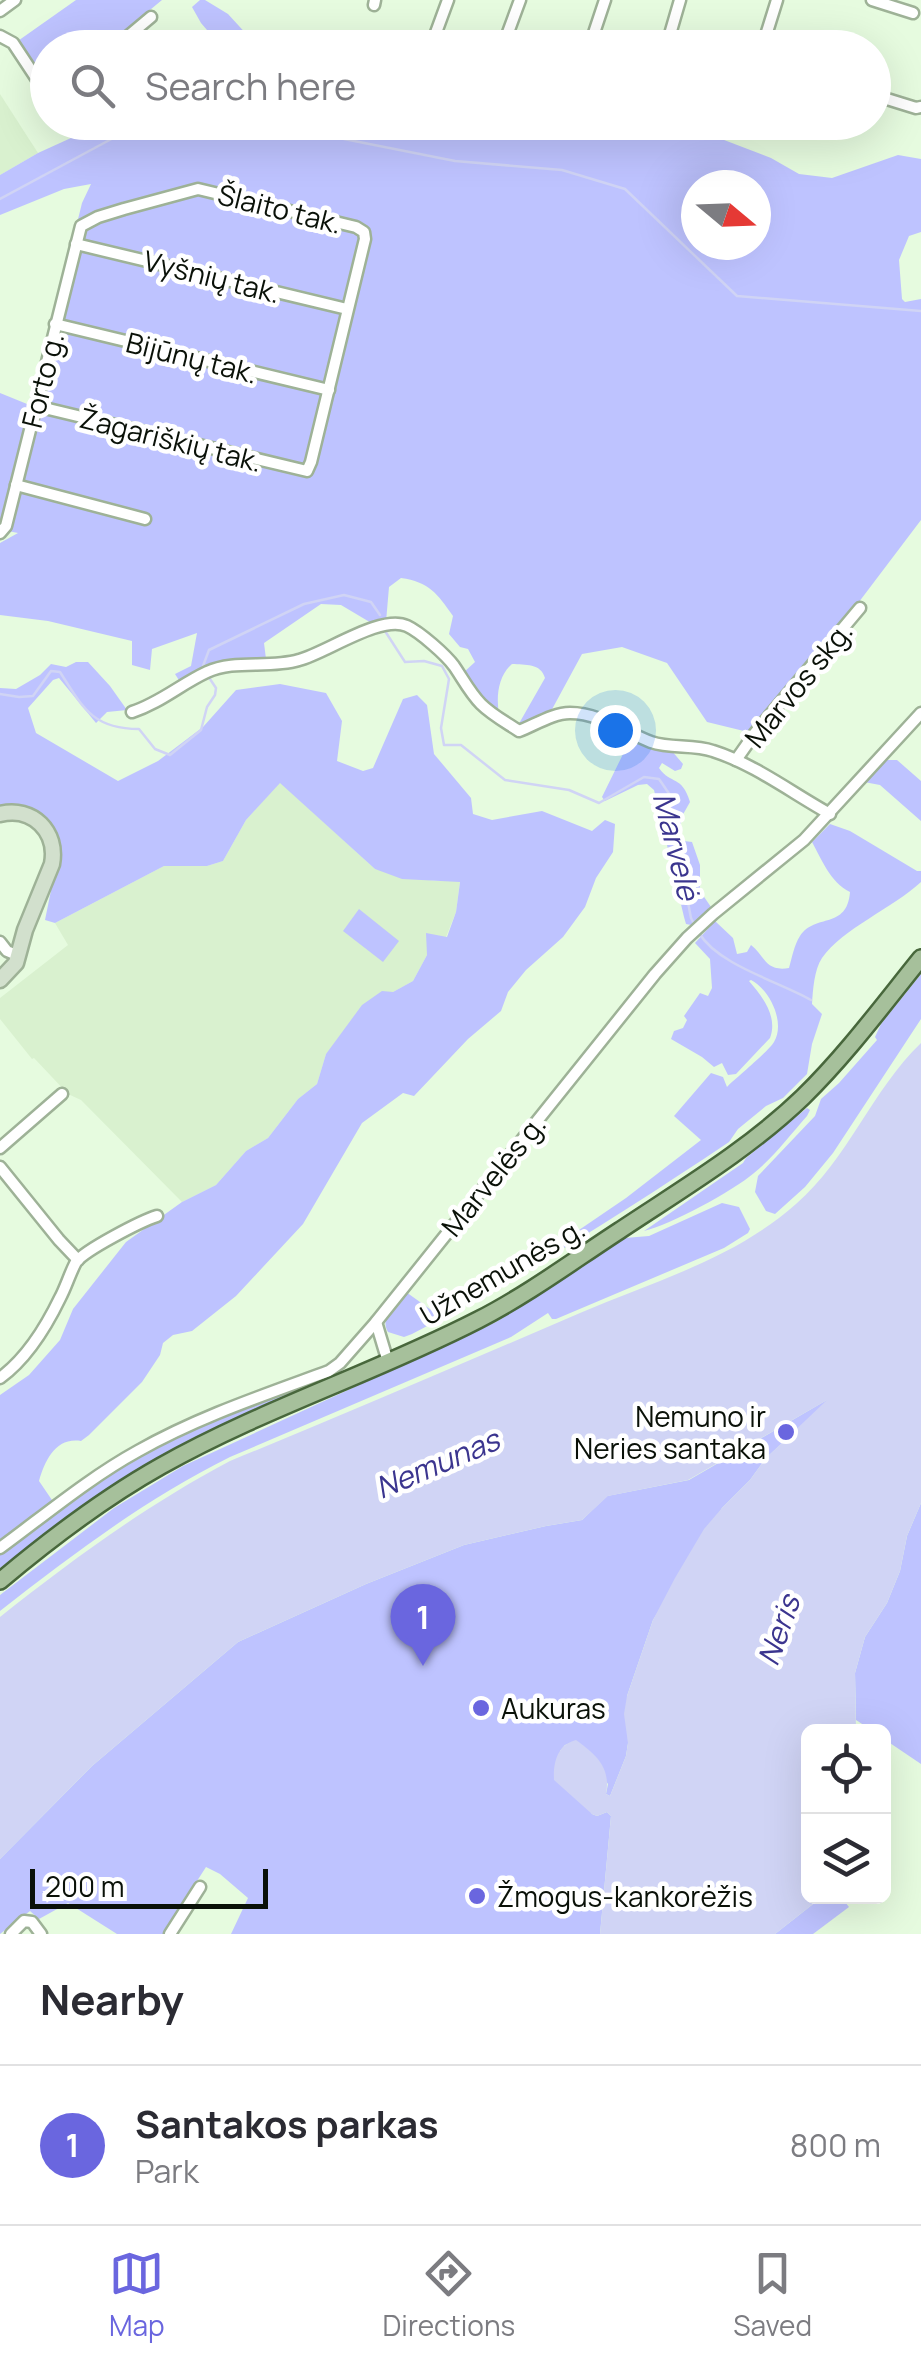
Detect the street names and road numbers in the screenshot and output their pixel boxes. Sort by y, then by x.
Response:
street label: Šlaito tak. [214,174,346,242]
street label: Vyšnių tak. [140,241,284,311]
street label: Bijūnų tak. [122,322,262,392]
street label: Forto g. [12,328,72,432]
street label: Žagariškių tak. [76,398,266,480]
street label: Marvos skg. [735,613,861,755]
street label: Marvelės g. [432,1106,554,1244]
street label: Užnemunės g. [413,1208,591,1334]

